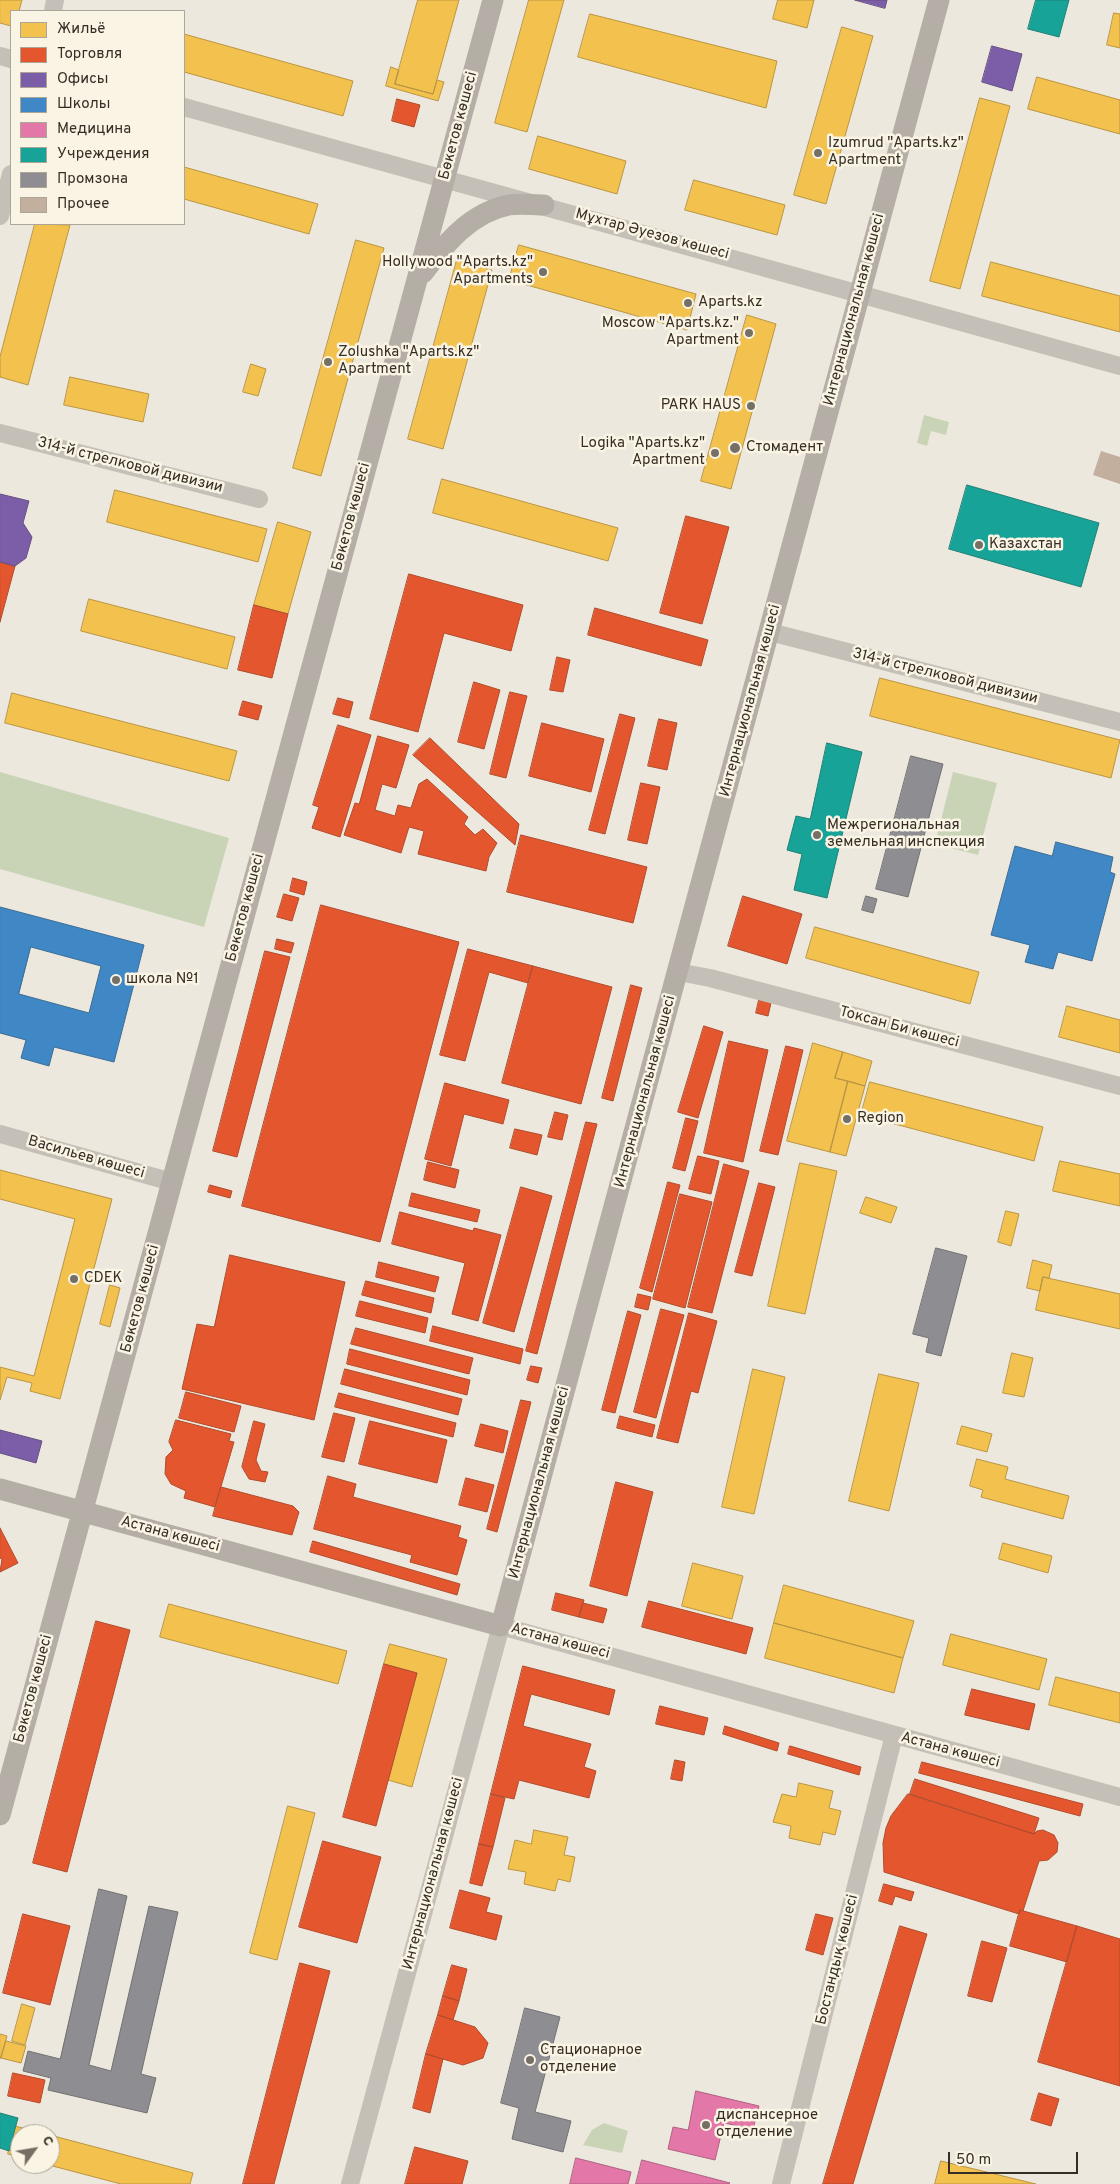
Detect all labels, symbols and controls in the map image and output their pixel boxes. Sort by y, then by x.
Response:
legend [10,10,185,225]
text: Жильё [57,20,105,39]
text: Торговля [57,45,122,64]
text: Офисы [57,70,108,89]
street label: Бөкетов көшесі [436,70,482,182]
text: Школы [57,95,111,114]
text: Медицина [57,120,131,139]
place label: Izumrud "Aparts.kz" Apartment [828,135,964,170]
text: Учреждения [57,145,149,164]
marker: Izumrud "Aparts.kz" Apartment [812,147,824,159]
text: Промзона [57,170,128,189]
text: Прочее [57,195,109,214]
street label: Мұхтар Әуезов көшесі [573,206,731,264]
street label: Интернациональная көшесі [821,212,889,408]
place label: Hollywood "Aparts.kz" Apartments [382,254,533,289]
marker: Hollywood "Aparts.kz" Apartments [537,266,549,278]
place label: Aparts.kz [698,294,762,312]
marker: Aparts.kz [682,297,694,309]
place label: Moscow "Aparts.kz." Apartment [602,315,739,350]
marker: Moscow "Aparts.kz." Apartment [743,327,755,339]
place label: Zolushka "Aparts.kz" Apartment [338,344,479,379]
marker: Zolushka "Aparts.kz" Apartment [322,356,334,368]
place label: PARK HAUS [661,397,741,415]
marker: PARK HAUS [745,400,757,412]
street label: 314-й стрелковой дивизии [35,434,225,498]
place label: Logika "Aparts.kz" Apartment [580,435,705,470]
place label: Стомадент [746,439,823,457]
marker: Стомадент [728,441,742,455]
marker: Logika "Aparts.kz" Apartment [709,447,721,459]
street label: Бөкетов көшесі [329,461,375,573]
place label: Казахстан [989,536,1062,554]
marker: Казахстан [973,539,985,551]
street label: Интернациональная көшесі [717,603,785,799]
street label: 314-й стрелковой дивизии [850,645,1040,709]
place label: Межрегиональная земельная инспекция [827,817,985,852]
marker: Межрегиональная земельная инспекция [811,829,823,841]
street label: Бөкетов көшесі [223,852,269,964]
place label: школа №1 [126,971,199,989]
marker: школа №1 [110,974,122,986]
street label: Интернациональная көшесі [612,994,680,1190]
street label: Токсан Би көшесі [837,1003,961,1053]
place label: Region [857,1110,904,1128]
marker: Region [841,1113,853,1125]
street label: Васильев көшесі [26,1133,146,1183]
street label: Бөкетов көшесі [118,1243,164,1355]
place label: CDEK [84,1270,123,1288]
marker: CDEK [68,1273,80,1285]
street label: Интернациональная көшесі [506,1385,574,1581]
street label: Астана көшесі [119,1513,221,1557]
street label: Астана көшесі [509,1620,611,1664]
street label: Бөкетов көшесі [11,1633,57,1745]
street label: Астана көшесі [899,1729,1001,1773]
street label: Интернациональная көшесі [400,1776,468,1972]
street label: Бостандық көшесі [813,1893,863,2027]
place label: Стационарное отделение [540,2042,642,2077]
marker: Стационарное отделение [524,2054,536,2066]
place label: диспансерное отделение [716,2107,818,2142]
marker: диспансерное отделение [700,2119,712,2131]
north arrow [10,2124,60,2174]
text: С [38,2133,57,2150]
scale bar [950,2142,1080,2174]
text: 50 m [956,2151,991,2170]

